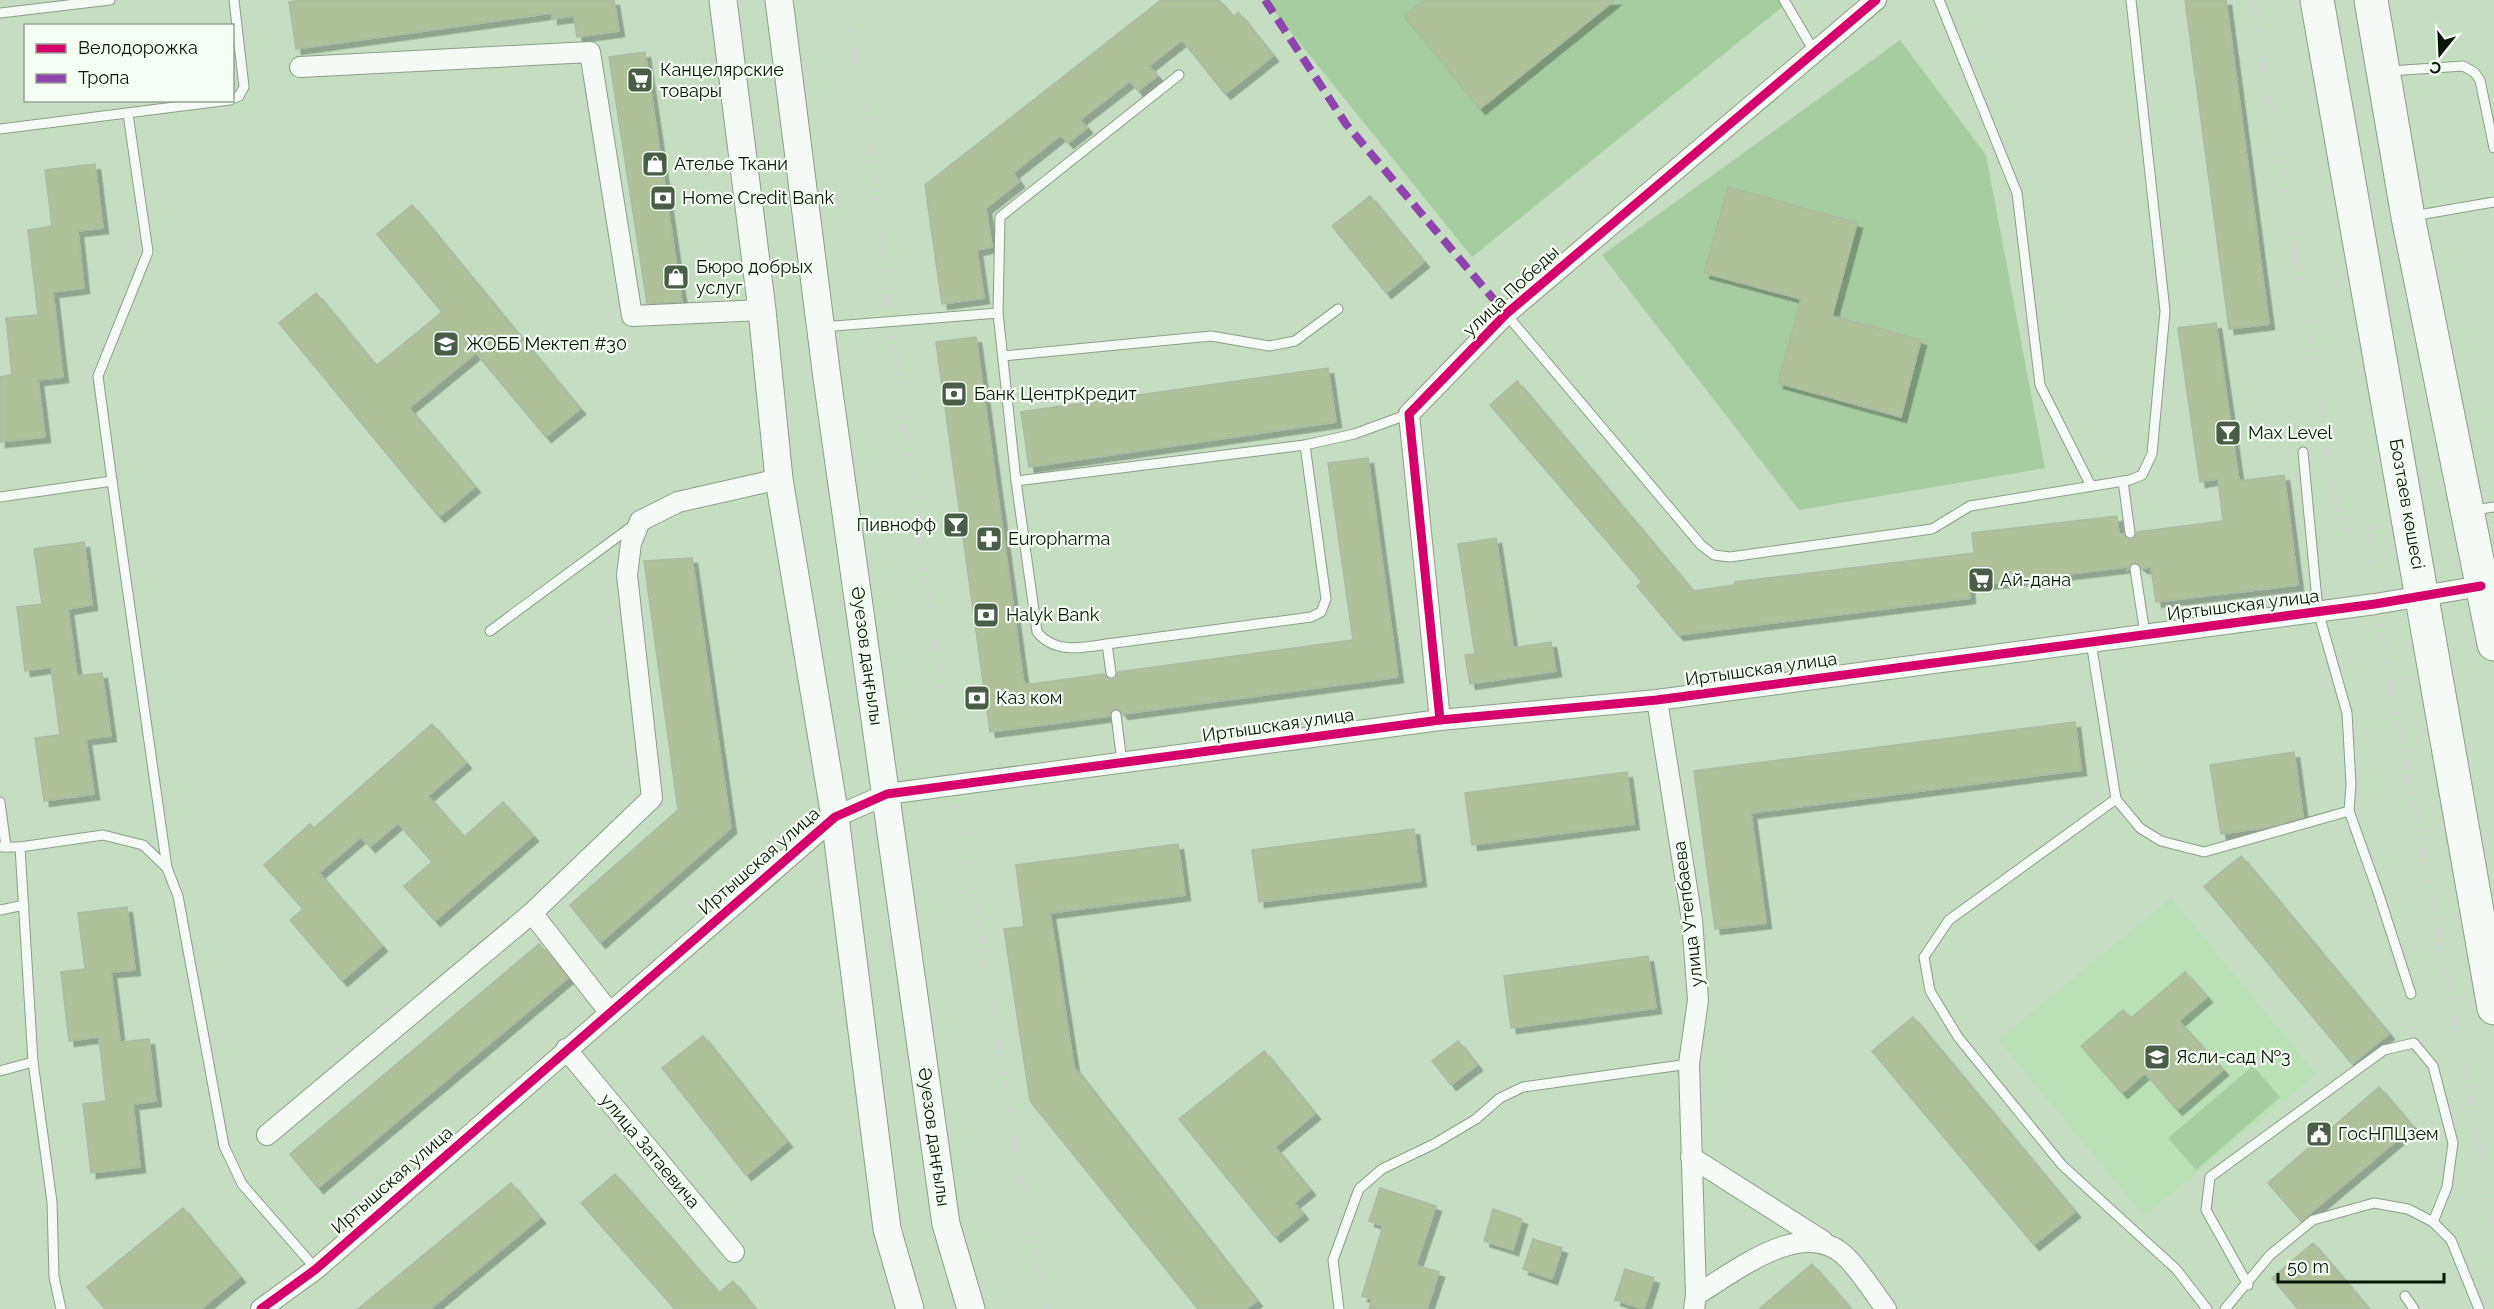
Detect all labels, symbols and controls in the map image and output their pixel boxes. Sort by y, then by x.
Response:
legend [24,24,234,102]
north arrow [2410,24,2470,84]
text: Велодорожка [78,37,198,58]
text: С [2427,57,2444,79]
place label: Канцелярские товары [660,59,784,101]
supermarket icon: Канцелярские товары [625,65,655,95]
text: Тропа [78,67,129,88]
shop icon: Ателье Ткани [640,149,670,179]
place label: Ателье Ткани [674,153,788,174]
bank icon: Home Credit Bank [648,183,678,213]
place label: Home Credit Bank [682,187,835,208]
street label: улица Победы [1458,241,1563,340]
place label: Бюро добрых услуг [696,256,813,298]
shop icon: Бюро добрых услуг [661,262,691,292]
school or university icon: ЖОББ Мектеп #30 [431,329,461,359]
place label: ЖОББ Мектеп #30 [466,333,627,354]
bank icon: Банк ЦентрКредит [939,379,969,409]
place label: Банк ЦентрКредит [974,383,1137,404]
bar icon: Max Level [2213,418,2243,448]
place label: Max Level [2248,422,2333,443]
street label: Бозтаев көшесі [2386,437,2429,571]
bar icon: Пивнофф [941,510,971,540]
place label: Пивнофф [856,514,936,535]
pharmacy icon: Europharma [974,524,1004,554]
place label: Europharma [1008,528,1110,549]
supermarket icon: Ай-дана [1966,565,1996,595]
place label: Ай-дана [2000,569,2071,590]
street label: Әуезов даңғылы [847,585,888,727]
street label: Иртышская улица [2166,585,2320,624]
bank icon: Halyk Bank [971,600,1001,630]
place label: Halyk Bank [1006,604,1100,625]
street label: Иртышская улица [1684,647,1838,690]
bank icon: Каз ком [962,683,992,713]
place label: Каз ком [996,687,1062,708]
street label: Иртышская улица [1201,703,1355,746]
street label: Иртышская улица [694,802,823,919]
street label: улица Утепбаева [1668,840,1707,988]
school or university icon: Ясли-сад №3 [2142,1042,2172,1072]
place label: Ясли-сад №3 [2176,1046,2291,1067]
street label: Әуезов даңғылы [914,1066,955,1208]
street label: улица Затаевича [596,1089,704,1212]
public building icon: ГосНПЦзем [2304,1119,2334,1149]
street label: Иртышская улица [327,1121,456,1238]
place label: ГосНПЦзем [2338,1123,2439,1144]
scale bar [2278,1246,2444,1284]
text: 50 m [2287,1256,2329,1277]

